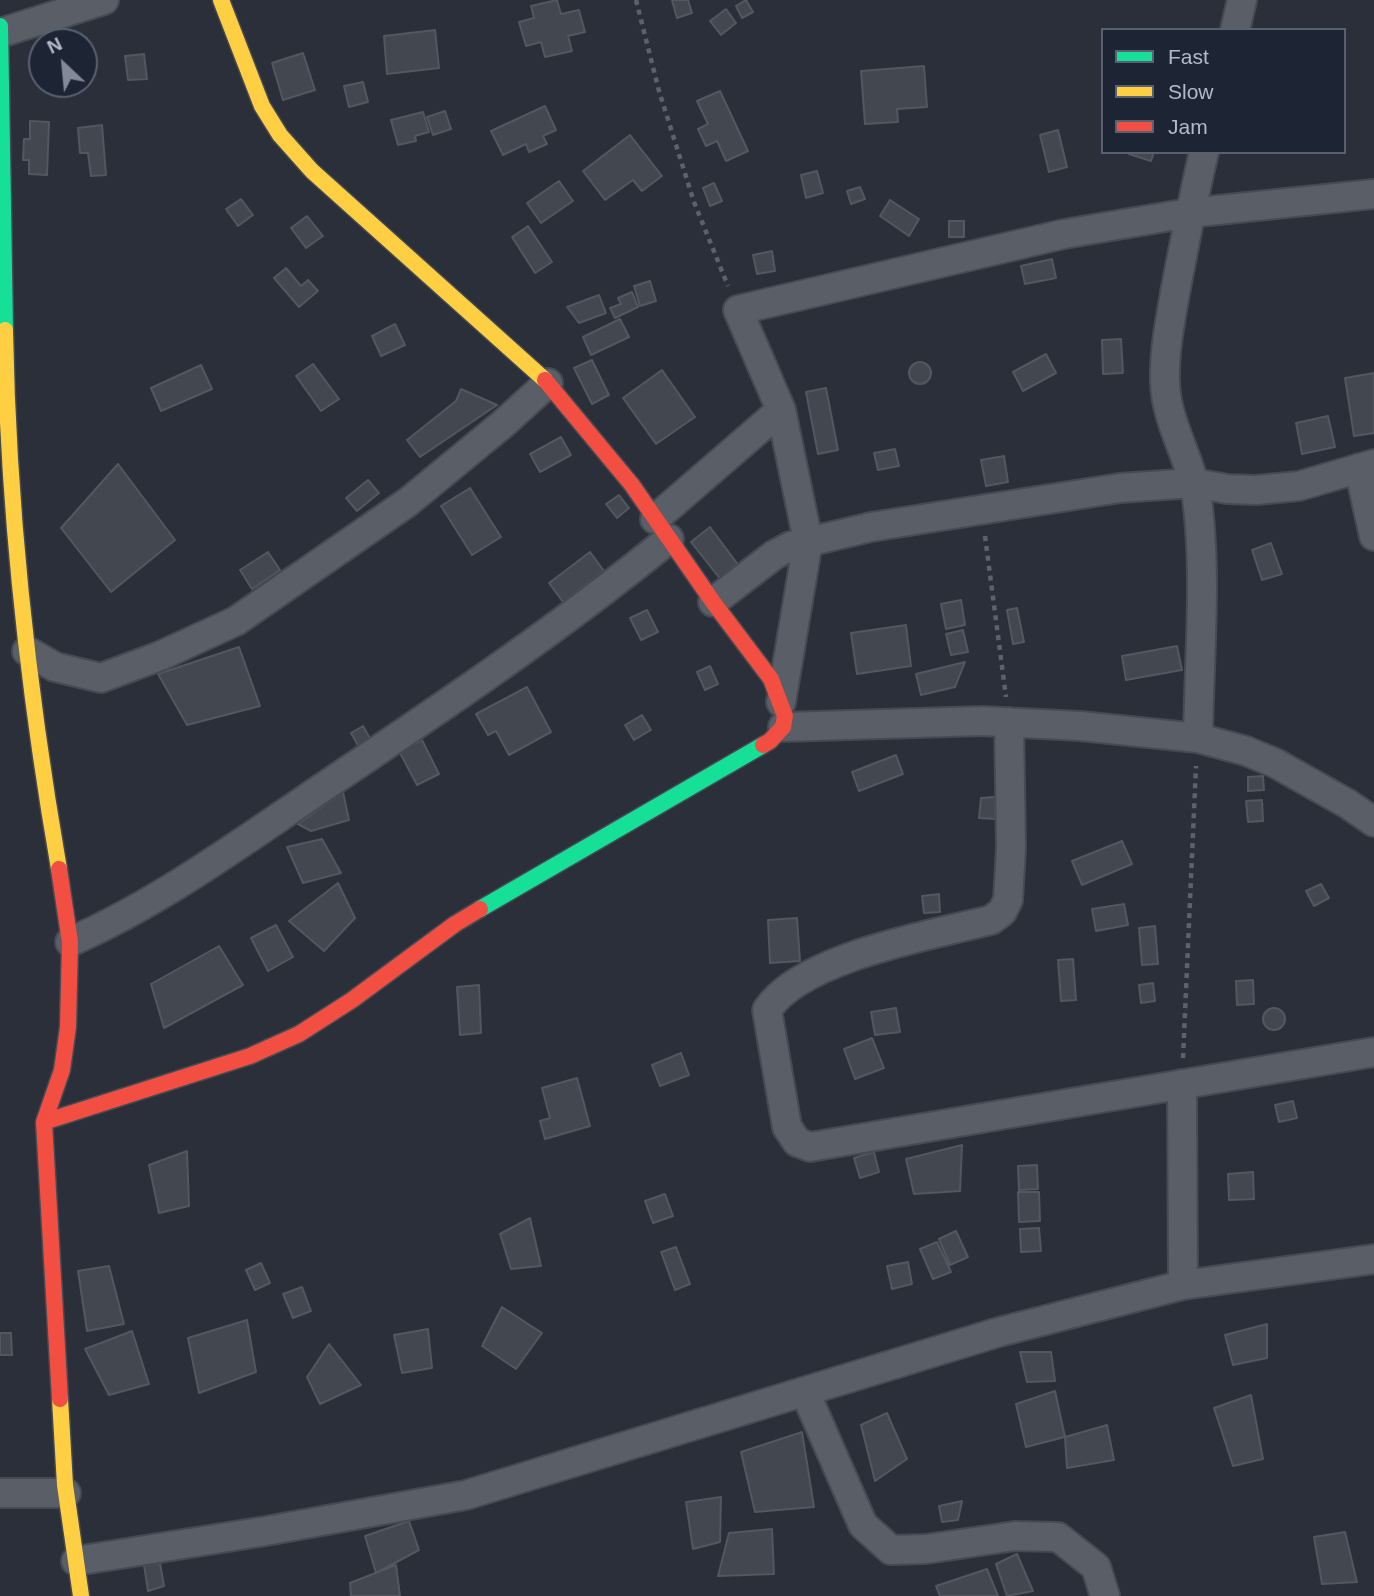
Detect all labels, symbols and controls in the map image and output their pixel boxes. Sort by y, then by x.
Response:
north arrow [28,28,98,98]
legend [1101,28,1346,154]
text: N [44,33,65,58]
text: Fast [1168,45,1209,68]
text: Slow [1168,80,1214,103]
text: Jam [1168,115,1208,138]

